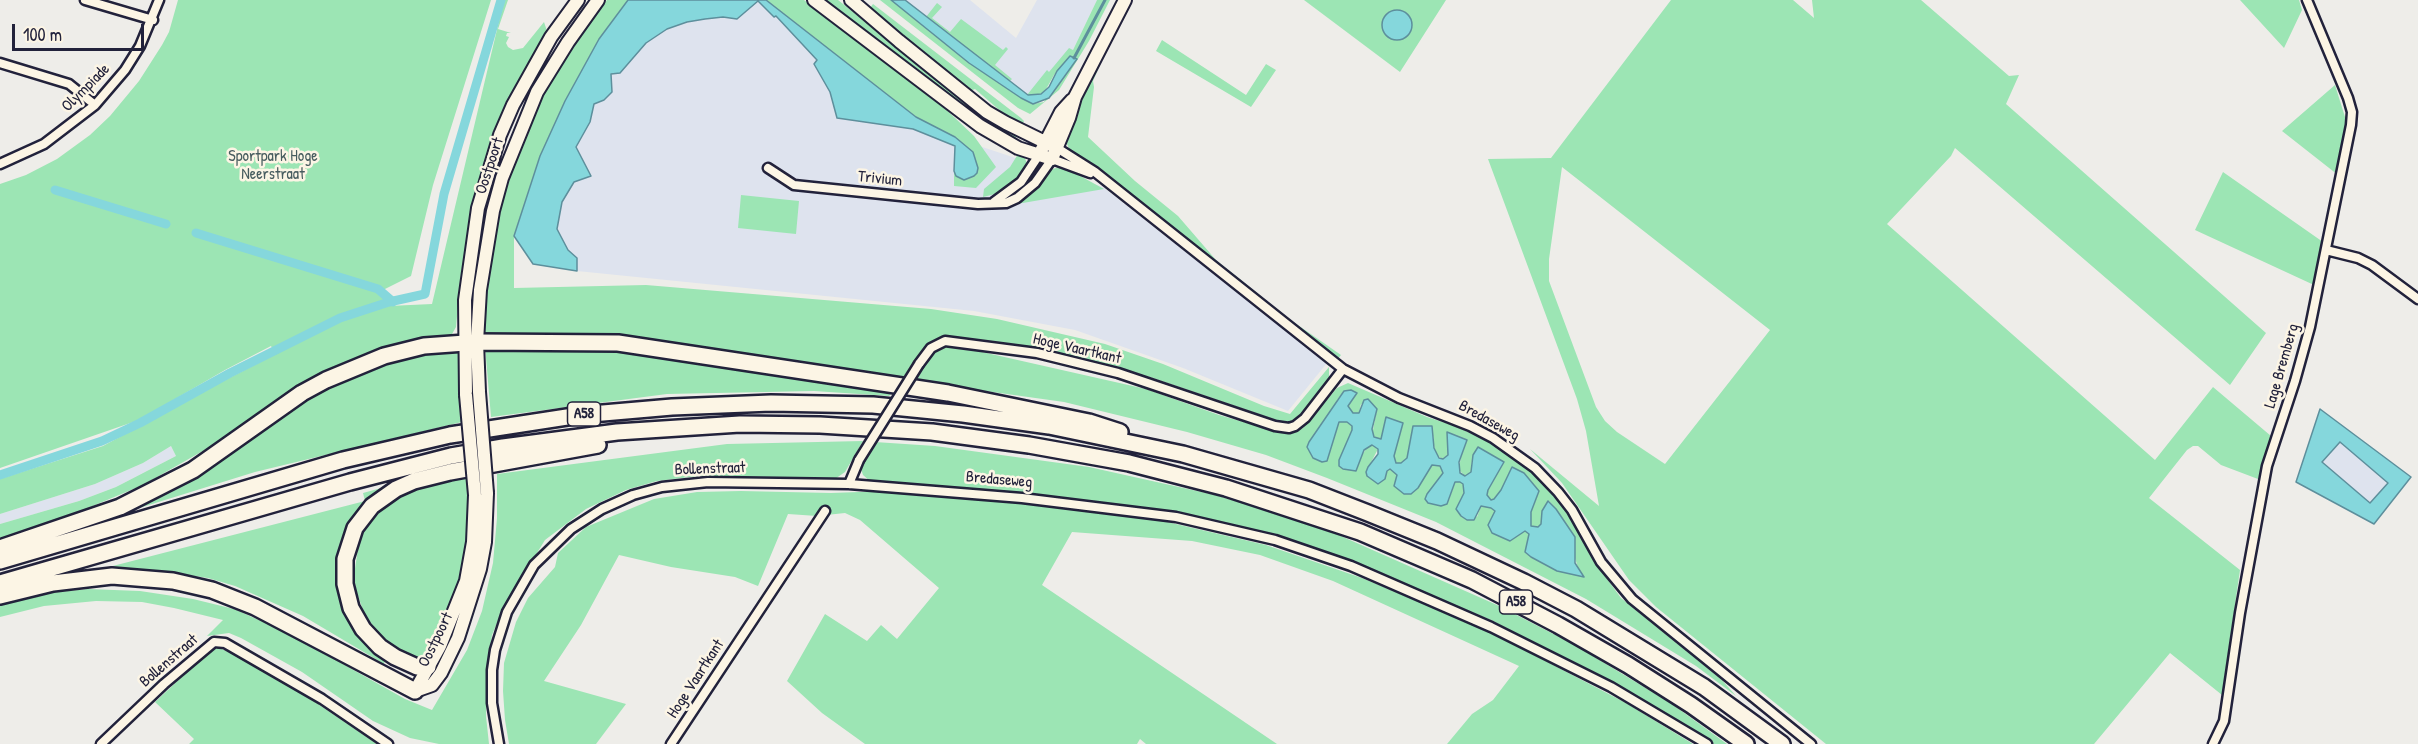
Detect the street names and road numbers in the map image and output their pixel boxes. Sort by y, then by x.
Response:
street label: Olympiade [58,60,114,116]
street label: Oostpoort [472,135,508,197]
street label: Trivium [857,167,903,191]
street label: Lage Bremberg [2261,321,2303,411]
street label: Hoge Vaartkant [1031,330,1123,368]
street label: Bredaseweg [1455,396,1523,446]
road number: A58 [568,402,600,426]
street label: Bollenstraat [674,458,746,480]
street label: Bredaseweg [965,468,1033,492]
road number: A58 [1500,590,1532,614]
street label: Oostpoort [415,610,457,670]
street label: Bollenstraat [136,630,202,692]
street label: Hoge Vaartkant [663,636,729,722]

